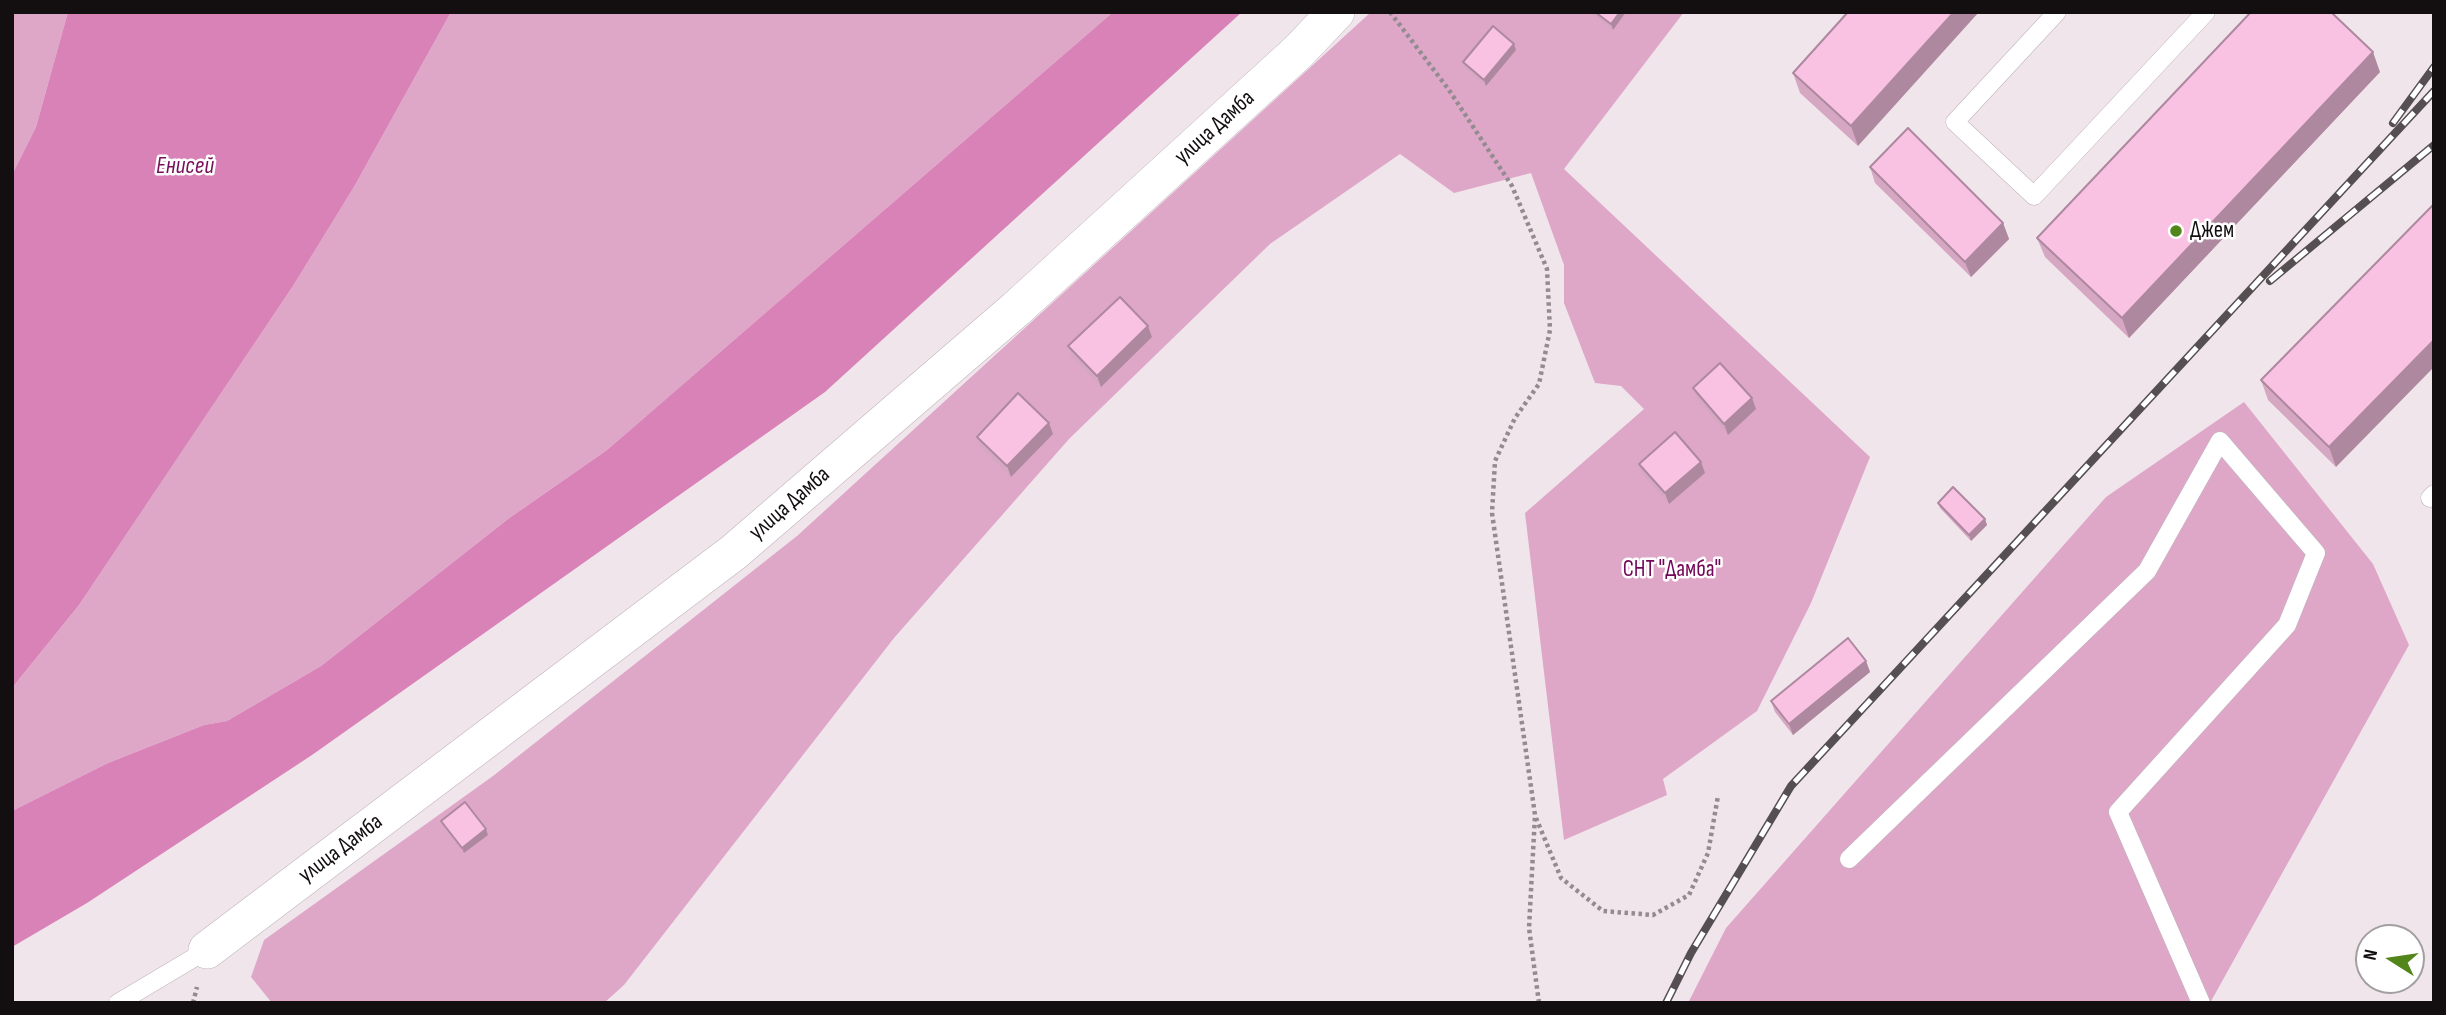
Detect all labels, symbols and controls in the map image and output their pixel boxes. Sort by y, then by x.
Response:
street label: улица Дамба [1169,85,1261,171]
water label: Енисей [156,153,214,181]
place label: Джем [2190,217,2234,245]
marker: Джем [2168,223,2184,239]
street label: улица Дамба [744,461,836,547]
park label: СНТ "Дамба" [1623,556,1721,584]
street label: улица Дамба [294,809,388,889]
north arrow [2355,924,2425,994]
text: N [2359,948,2383,962]

